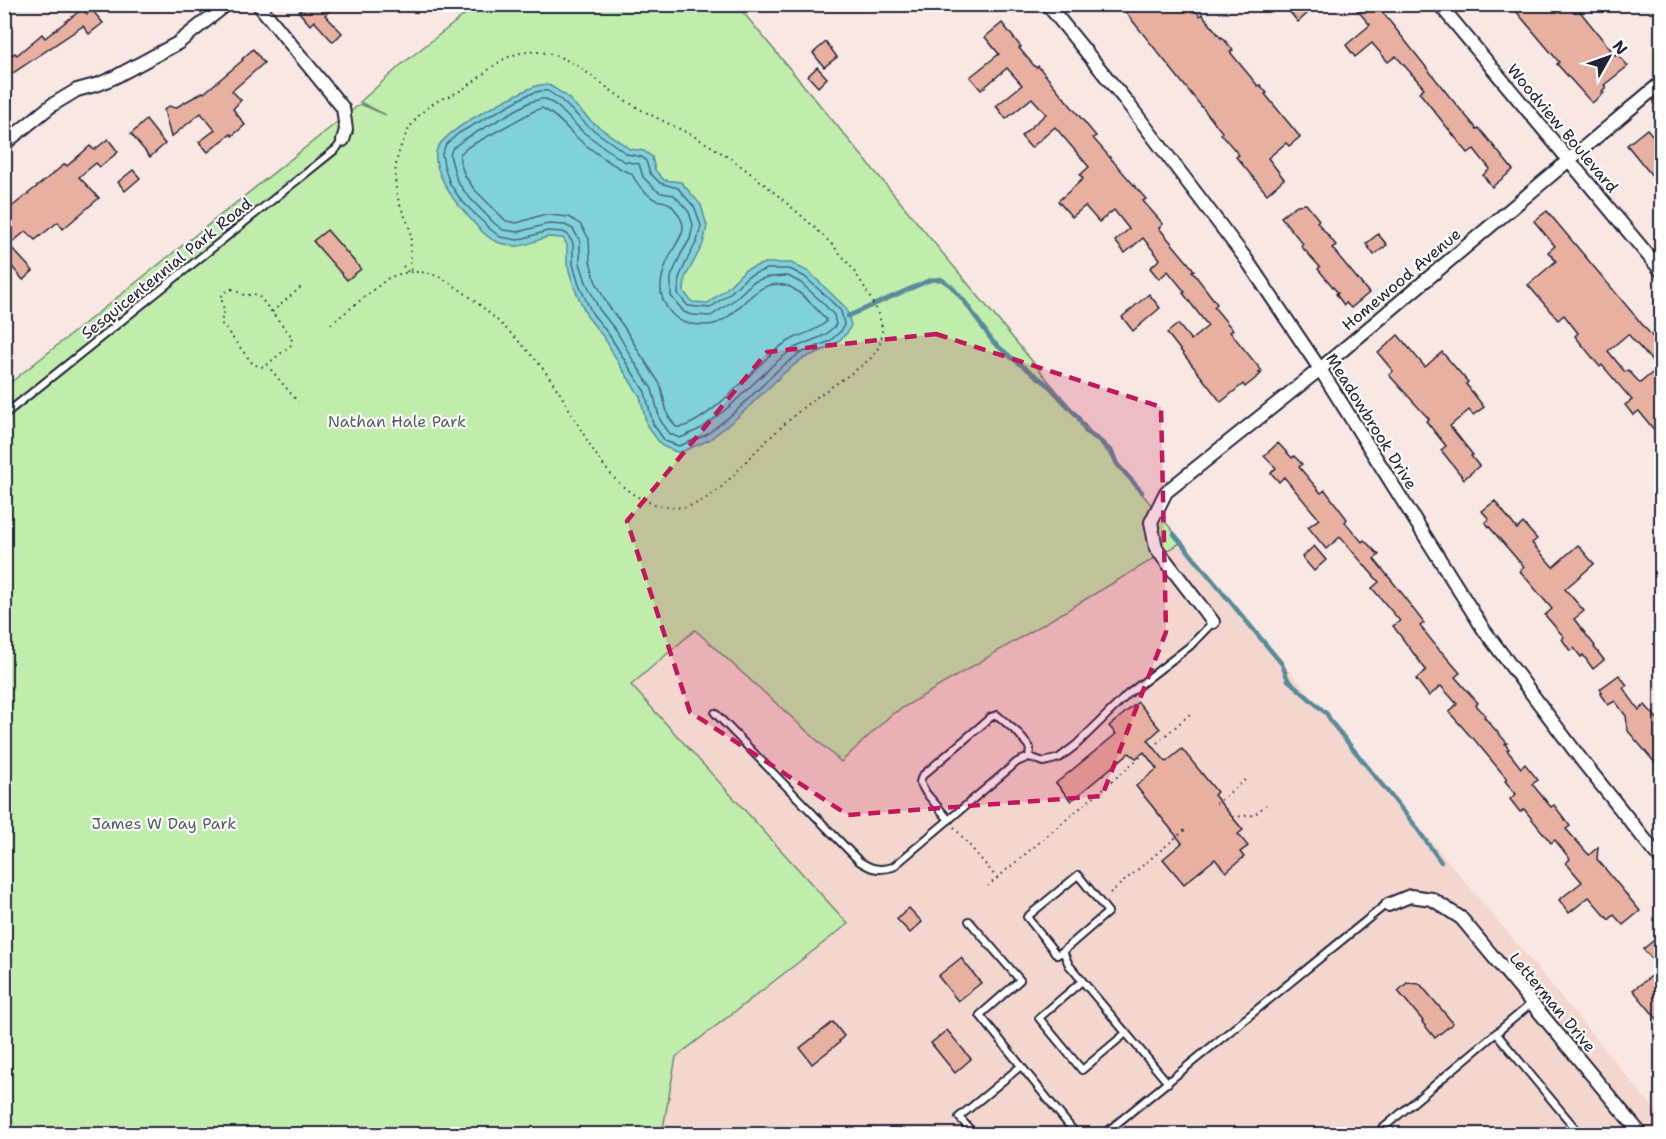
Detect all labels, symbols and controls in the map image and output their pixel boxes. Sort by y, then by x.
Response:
north arrow [1579,27,1639,87]
text: N [1608,36,1632,59]
street label: Woodview Boulevard [1503,60,1623,197]
street label: Sesquicentennial Park Road [77,193,256,344]
street label: Homewood Avenue [1338,223,1465,335]
street label: Meadowbrook Drive [1321,349,1422,493]
park label: Nathan Hale Park [328,411,466,432]
park label: James W Day Park [91,813,237,834]
street label: Letterman Drive [1505,948,1601,1057]

